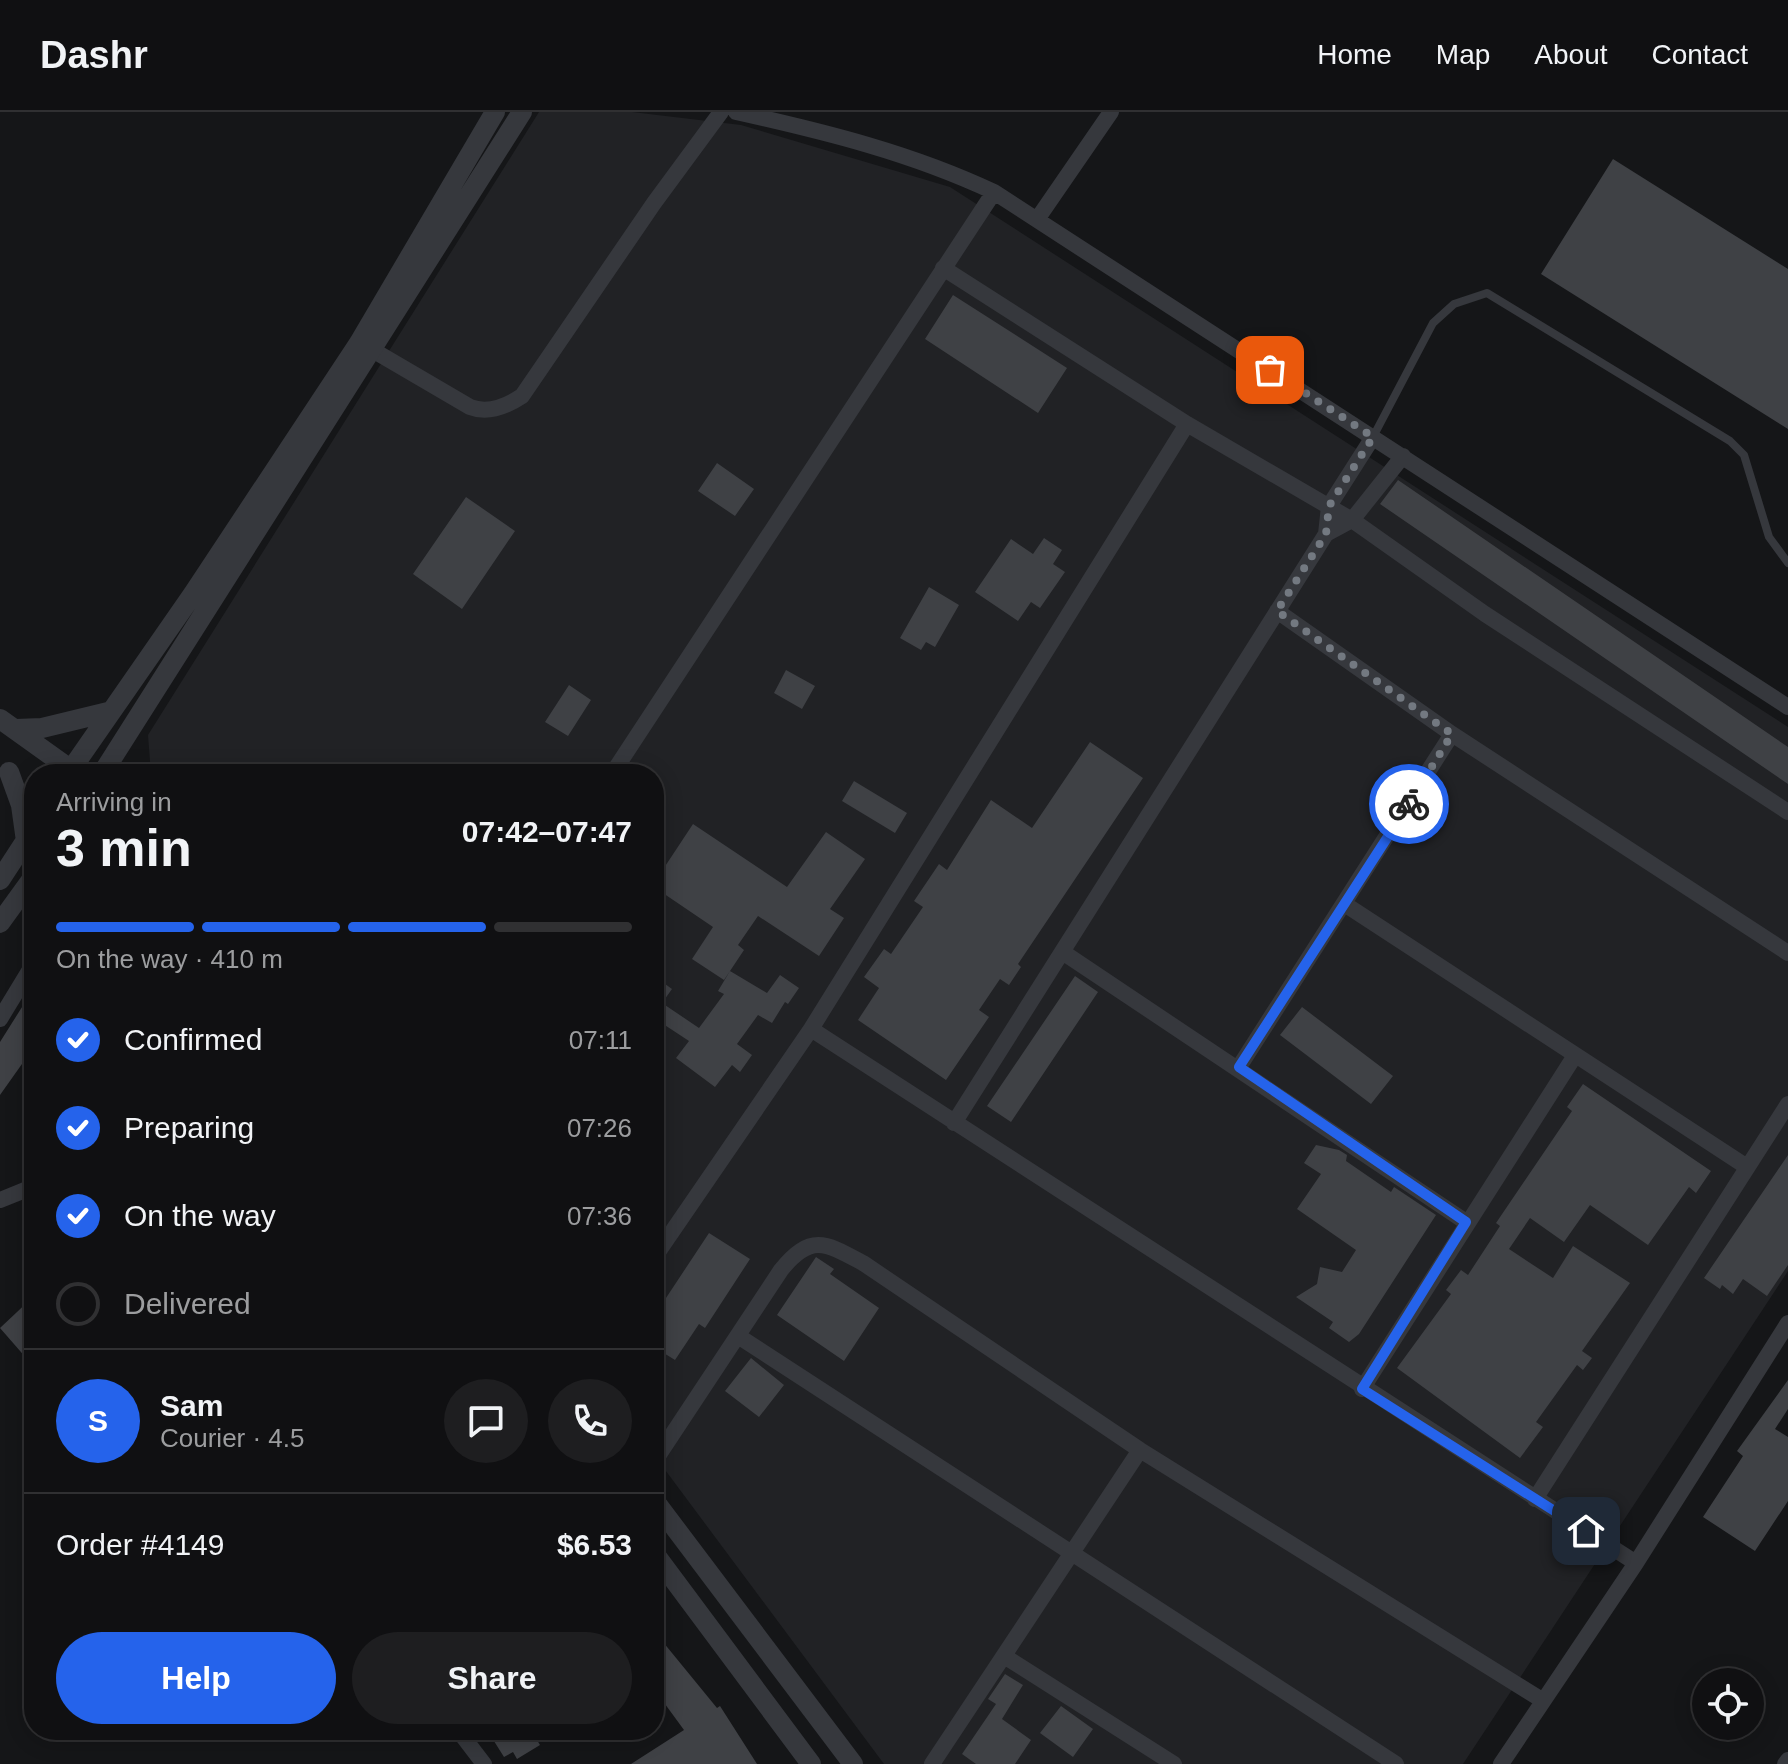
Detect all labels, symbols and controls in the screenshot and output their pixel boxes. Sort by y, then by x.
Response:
text: Dashr [40,34,148,76]
text: Home [1317,39,1392,70]
text: Map [1436,39,1490,70]
text: About [1534,39,1608,70]
text: Contact [1652,39,1748,70]
pin [1236,336,1304,404]
icon: bag [1248,348,1292,392]
courier [1369,764,1449,844]
icon: bike [1387,782,1431,826]
text: Arriving in [56,787,172,817]
text: 07:42–07:47 [462,815,632,848]
text: 3 min [56,819,192,877]
text: On the way · 410 m [56,944,283,974]
icon: check [56,1018,100,1062]
text: Confirmed [124,1023,262,1056]
text: 07:11 [569,1025,632,1055]
icon: check [56,1106,100,1150]
text: Preparing [124,1111,254,1144]
text: 07:26 [567,1113,632,1143]
icon: check [56,1194,100,1238]
text: On the way [124,1199,276,1232]
text: 07:36 [567,1201,632,1231]
text: Delivered [124,1287,251,1320]
button: chat [444,1379,528,1463]
button: phone [548,1379,632,1463]
text: Sam [160,1389,223,1422]
text: S [88,1404,108,1437]
text: Courier · 4.5 [160,1423,305,1453]
pin [1552,1497,1620,1565]
icon: home [1564,1509,1608,1553]
text: Order #4149 [56,1528,224,1561]
text: $6.53 [557,1528,632,1561]
button: Help [56,1632,336,1724]
button: Share [352,1632,632,1724]
map controls [1692,1668,1764,1740]
button: locate [1692,1668,1764,1740]

